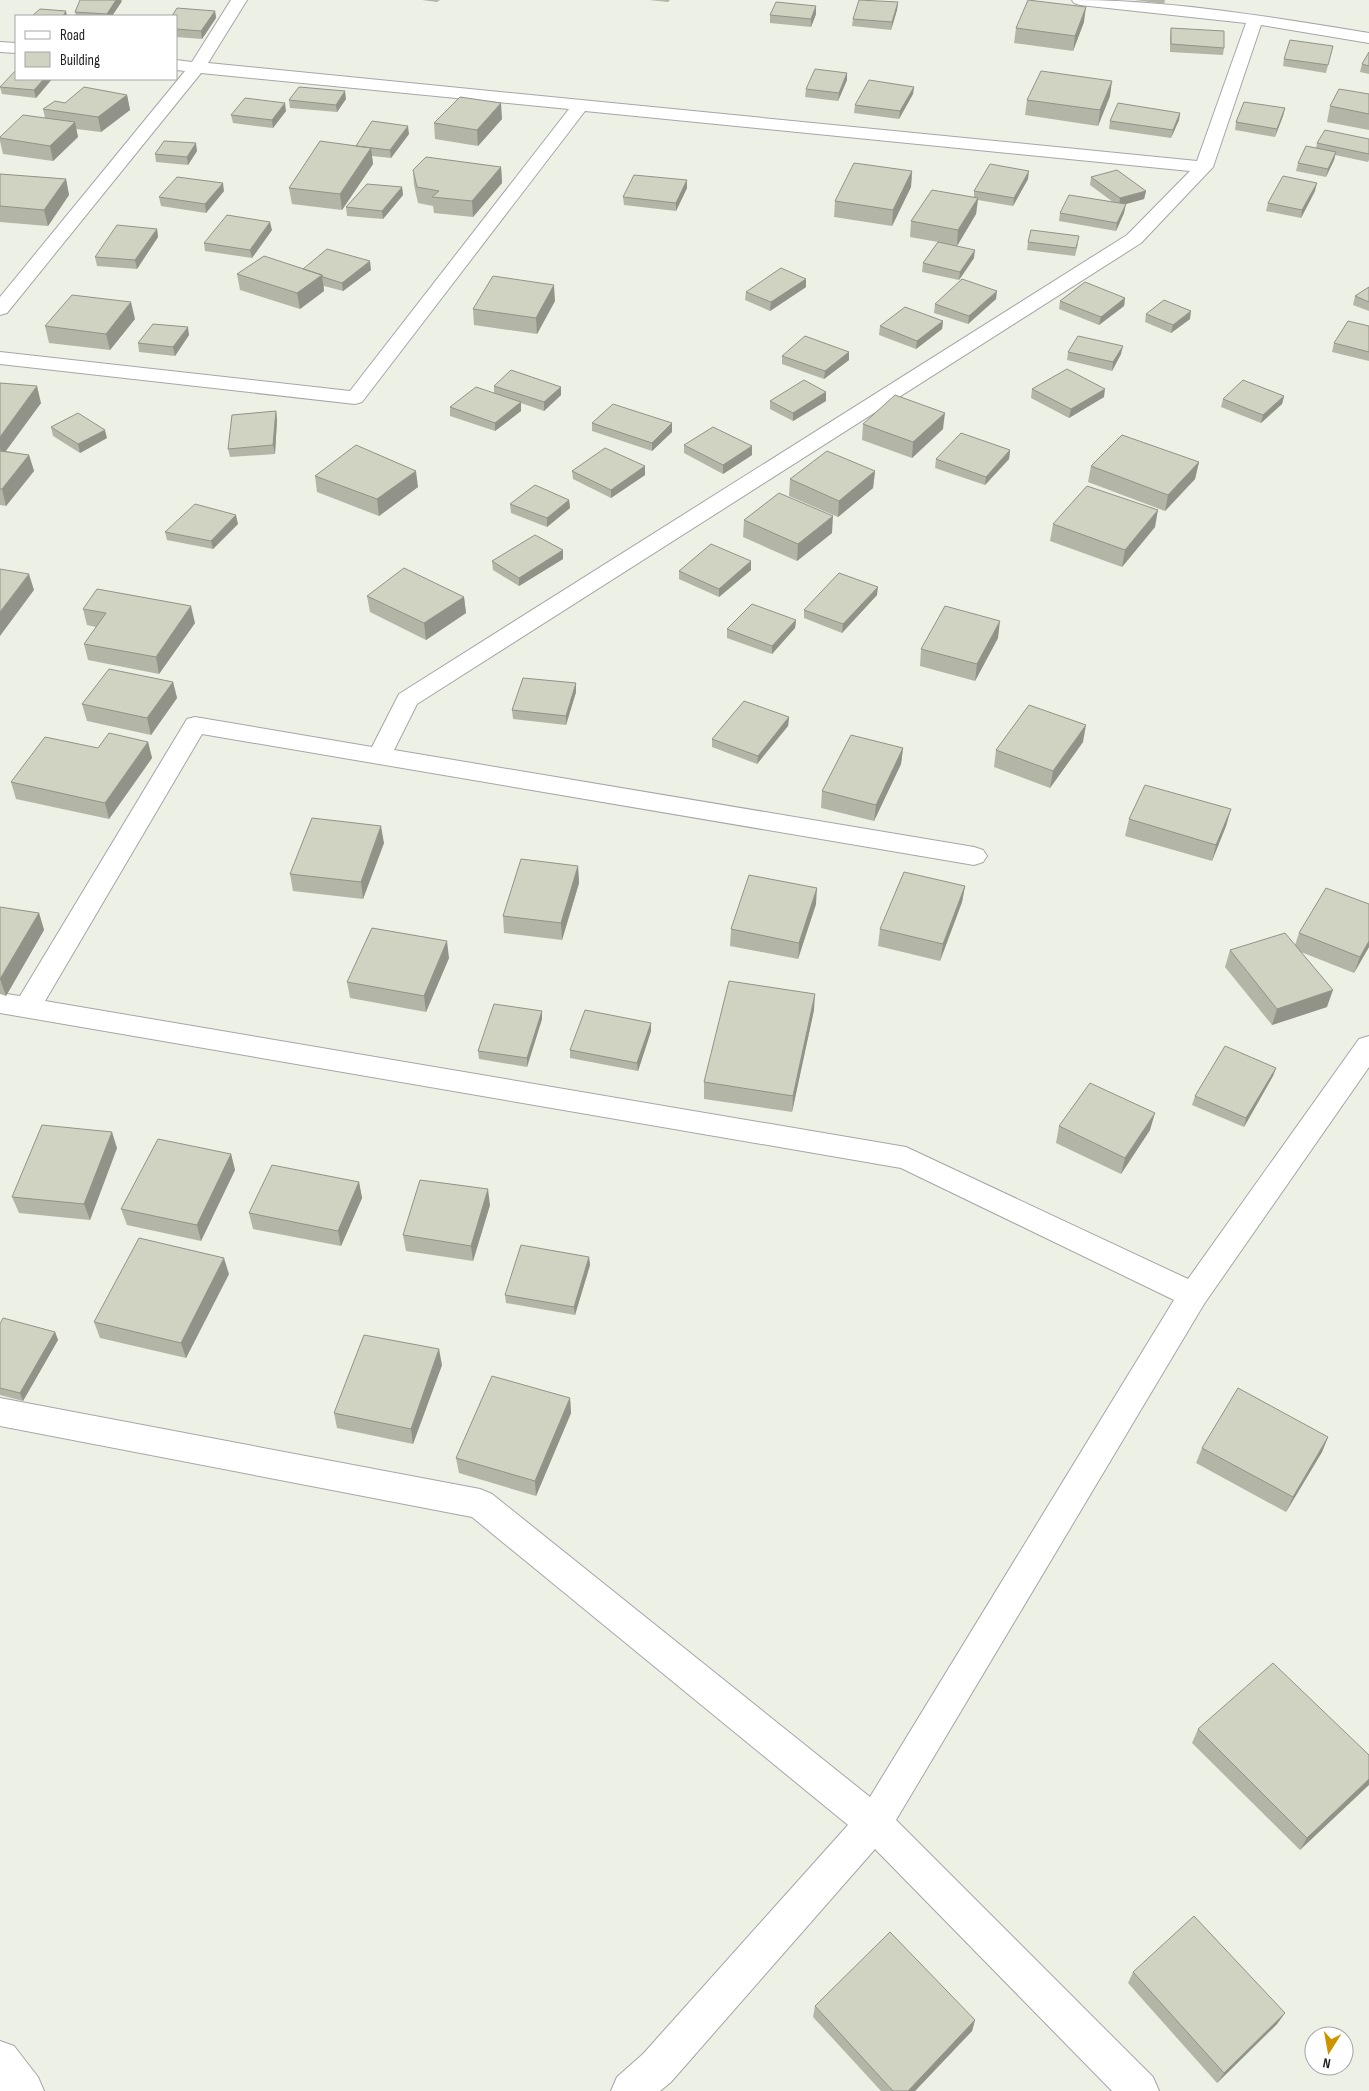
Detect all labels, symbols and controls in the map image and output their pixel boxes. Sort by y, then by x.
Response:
legend [15,15,178,80]
text: Road [60,26,85,45]
text: Building [60,51,100,70]
north arrow [1304,2026,1354,2076]
text: N [1321,2054,1332,2072]

